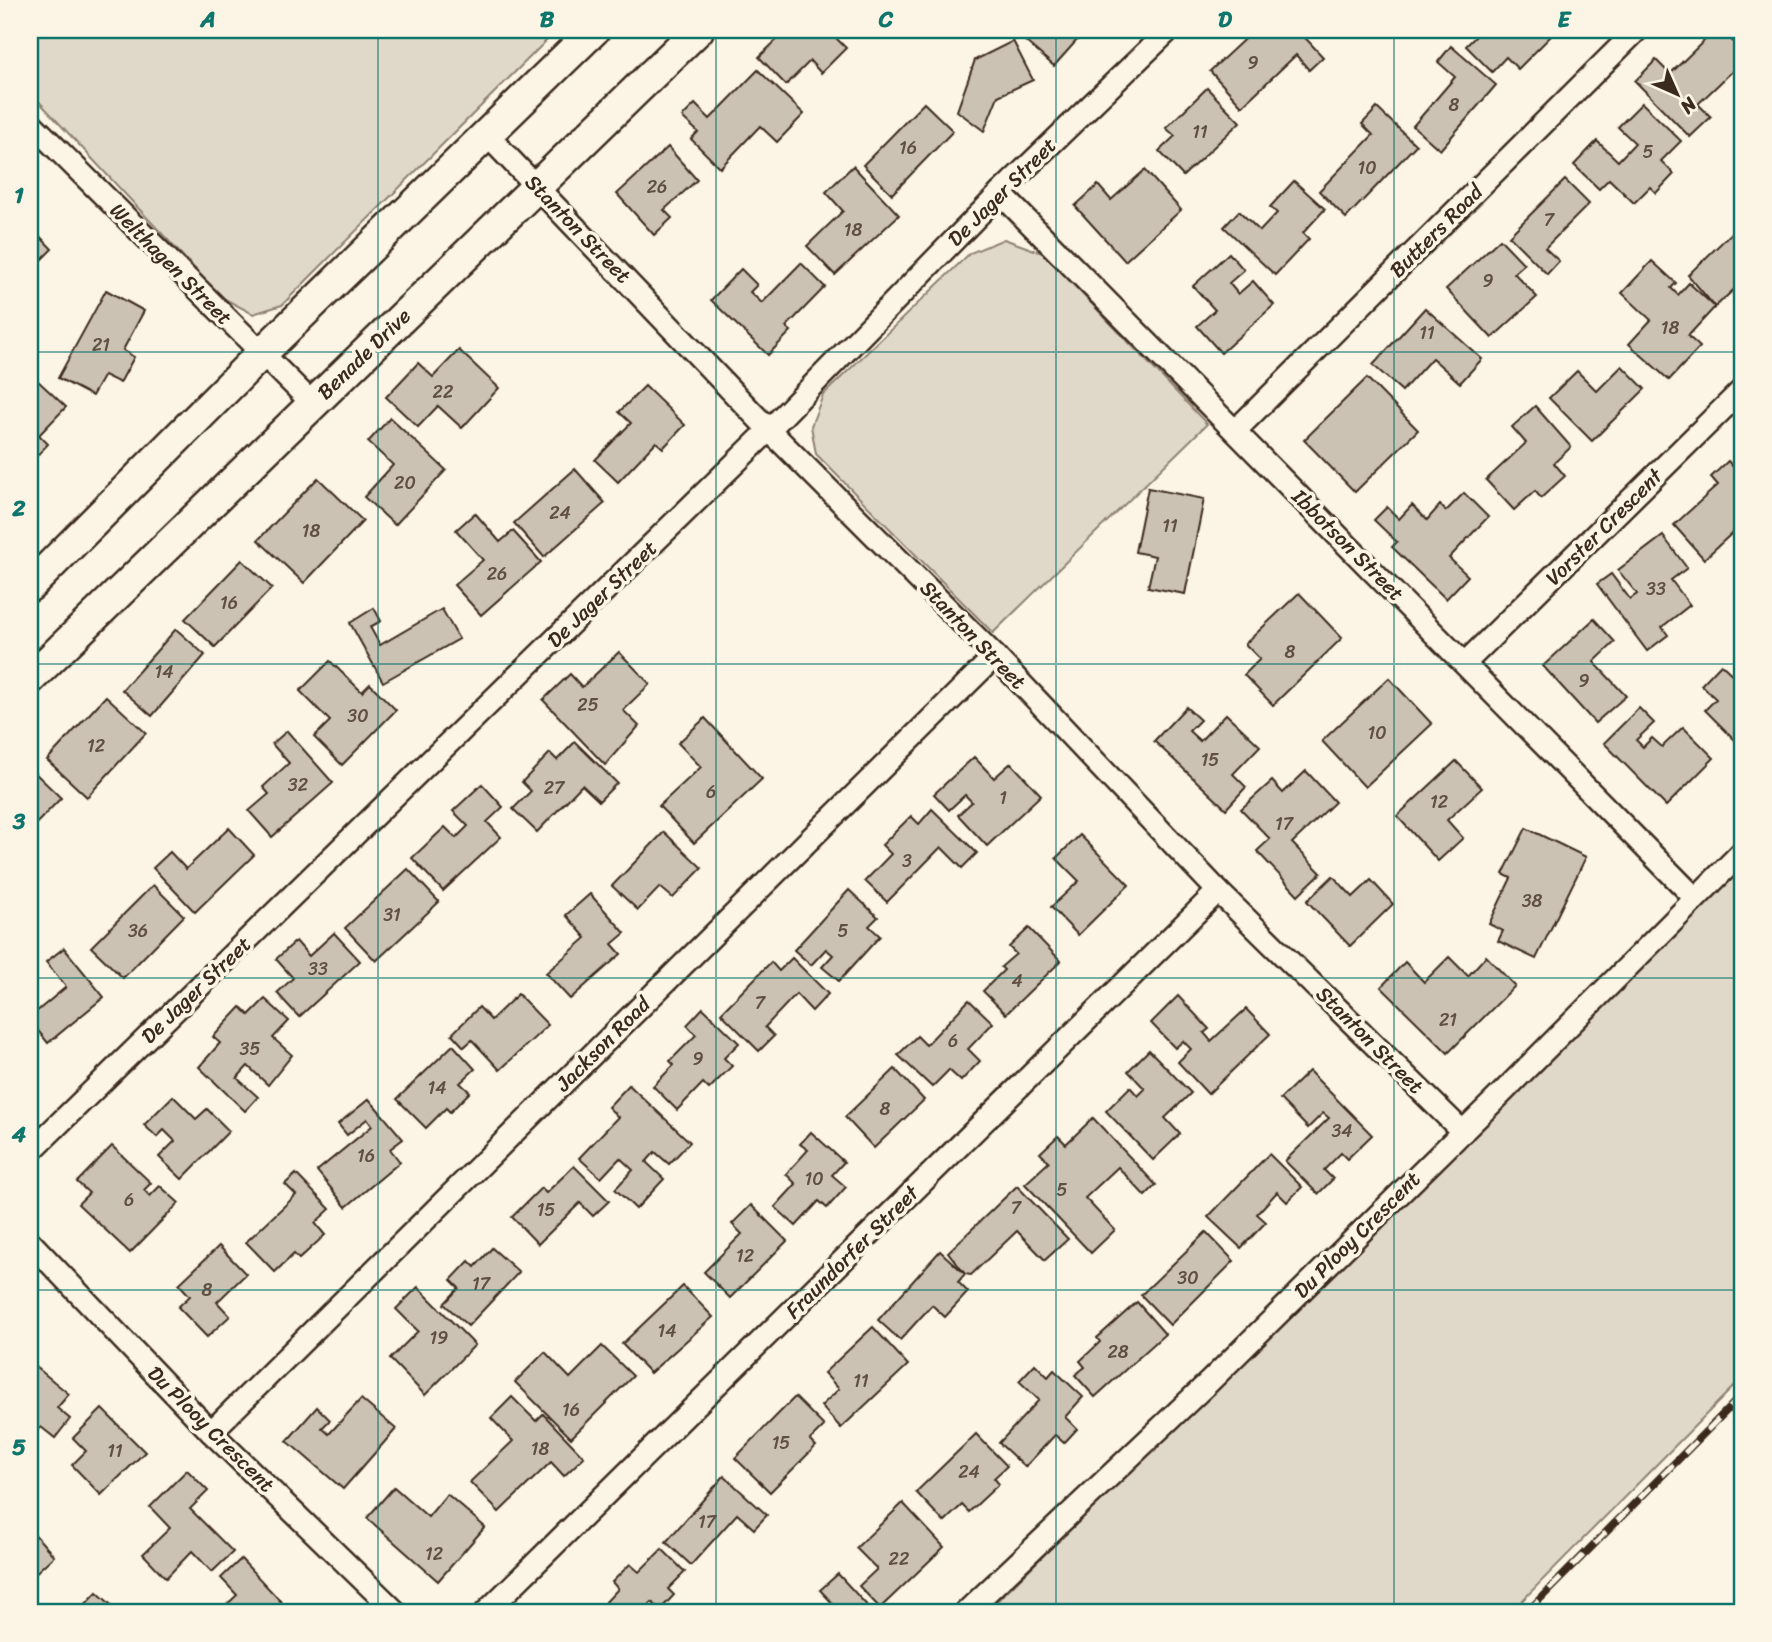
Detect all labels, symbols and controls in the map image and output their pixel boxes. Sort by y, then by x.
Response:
text: A [199,0,216,40]
text: B [540,0,555,40]
text: C [878,0,894,40]
text: D [1218,0,1233,40]
text: E [1558,0,1573,40]
house number: 9 [1247,47,1259,79]
north arrow [1642,60,1712,130]
house number: 8 [1449,89,1460,121]
text: N [1672,89,1706,123]
house number: 11 [1192,116,1208,148]
street label: De Jager Street [938,128,1066,256]
house number: 16 [899,132,917,164]
house number: 5 [1643,136,1654,168]
house number: 10 [1357,152,1377,184]
street label: Stanton Street [515,165,641,293]
house number: 26 [647,171,667,203]
street label: Butters Road [1380,173,1494,287]
text: 1 [14,175,24,216]
street label: Welthagen Street [100,193,242,335]
house number: 7 [1544,204,1556,236]
house number: 18 [844,214,862,246]
house number: 9 [1482,265,1494,297]
street label: Benade Drive [308,298,421,409]
house number: 18 [1661,312,1679,344]
house number: 11 [1419,317,1435,349]
house number: 21 [92,329,110,361]
house number: 22 [433,376,453,408]
street label: Vorster Crescent [1536,458,1673,595]
house number: 20 [394,467,416,499]
street label: Ibbotson Street [1282,479,1414,611]
text: 2 [11,488,26,529]
house number: 24 [549,497,571,529]
house number: 11 [1162,510,1178,542]
house number: 18 [302,515,320,547]
street label: De Jager Street [537,531,667,657]
house number: 26 [487,558,507,590]
street label: Stanton Street [910,571,1036,699]
house number: 33 [1646,573,1666,605]
house number: 16 [220,587,238,619]
house number: 8 [1285,636,1296,668]
house number: 14 [155,656,173,688]
house number: 9 [1578,665,1590,697]
house number: 25 [577,689,599,721]
house number: 30 [347,700,369,732]
house number: 10 [1367,717,1387,749]
house number: 12 [87,730,105,762]
house number: 15 [1201,744,1219,776]
house number: 32 [288,769,308,801]
house number: 27 [544,772,566,804]
house number: 6 [706,776,716,808]
house number: 1 [999,782,1007,814]
house number: 12 [1430,786,1448,818]
text: 3 [12,801,26,842]
house number: 17 [1275,808,1295,840]
house number: 3 [902,845,912,877]
house number: 38 [1522,885,1543,917]
house number: 31 [383,899,401,931]
house number: 36 [128,915,148,947]
house number: 5 [838,915,849,947]
street label: De Jager Street [131,927,261,1053]
house number: 33 [308,953,328,985]
house number: 4 [1011,965,1023,997]
street label: Stanton Street [1307,977,1433,1103]
street label: Jackson Road [545,986,661,1102]
house number: 7 [755,987,767,1019]
house number: 21 [1439,1004,1457,1036]
house number: 6 [948,1025,958,1057]
house number: 35 [240,1033,260,1065]
house number: 9 [692,1043,704,1075]
house number: 14 [428,1072,446,1104]
house number: 8 [880,1093,891,1125]
text: 4 [11,1114,27,1155]
house number: 34 [1331,1115,1353,1147]
house number: 16 [357,1140,375,1172]
street label: Du Plooy Crescent [1284,1162,1430,1308]
house number: 10 [804,1163,824,1195]
house number: 5 [1057,1174,1068,1206]
street label: Fraundorfer Street [776,1175,929,1328]
house number: 6 [124,1184,134,1216]
house number: 7 [1011,1192,1023,1224]
house number: 15 [537,1194,555,1226]
house number: 12 [736,1240,754,1272]
house number: 30 [1177,1262,1199,1294]
house number: 17 [472,1268,492,1300]
house number: 8 [202,1274,213,1306]
house number: 14 [658,1315,676,1347]
house number: 19 [430,1322,448,1354]
house number: 28 [1107,1336,1129,1368]
street label: Du Plooy Crescent [138,1356,284,1502]
house number: 11 [853,1365,869,1397]
house number: 16 [562,1394,580,1426]
text: 5 [12,1427,26,1468]
house number: 15 [772,1427,790,1459]
house number: 18 [531,1433,549,1465]
house number: 11 [107,1435,123,1467]
house number: 24 [958,1456,980,1488]
house number: 17 [698,1506,718,1538]
house number: 12 [425,1538,443,1570]
house number: 22 [889,1543,909,1575]

